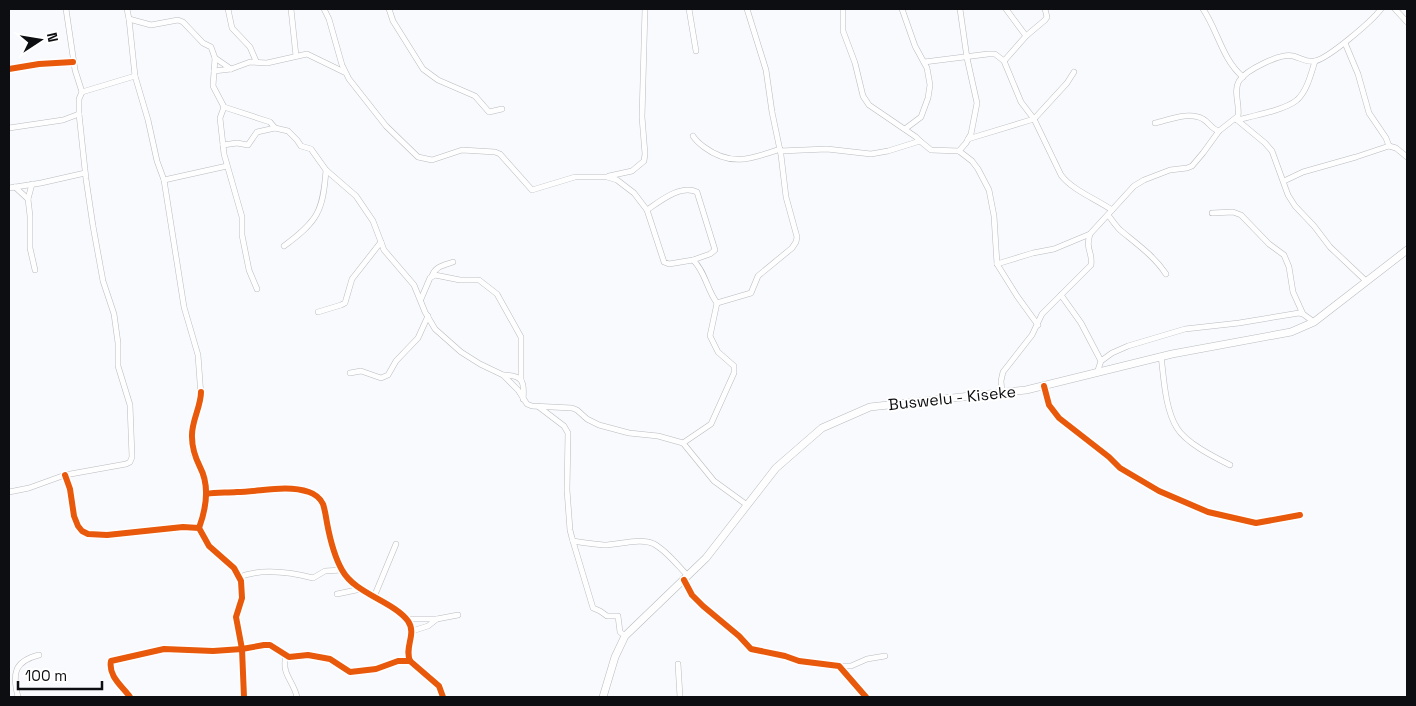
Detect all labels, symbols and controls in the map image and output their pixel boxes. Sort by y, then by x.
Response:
north arrow [15,15,65,65]
text: N [43,31,62,44]
street label: Buswelu - Kiseke [887,381,1017,415]
scale bar [18,658,101,690]
text: 100 m [25,666,67,685]

